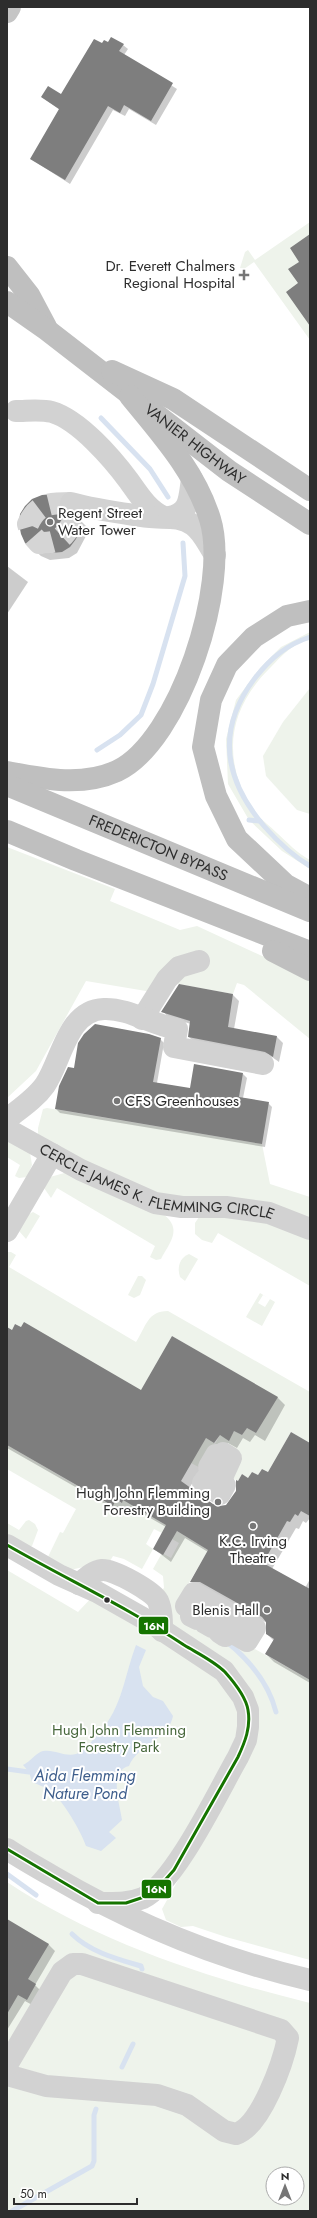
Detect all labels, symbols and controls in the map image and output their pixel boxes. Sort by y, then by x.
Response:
place label: Dr. Everett Chalmers Regional Hospital [105,255,235,294]
marker: Dr. Everett Chalmers Regional Hospital [238,269,250,281]
street label: VANIER HIGHWAY [140,398,251,490]
place label: Regent Street Water Tower [58,502,143,541]
marker: Regent Street Water Tower [45,517,55,527]
street label: FREDERICTON BYPASS [86,809,231,887]
place label: CFS Greenhouses [125,1090,239,1112]
marker: CFS Greenhouses [112,1096,122,1106]
street label: CERCLE JAMES K. FLEMMING CIRCLE [35,1138,278,1225]
place label: Hugh John Flemming Forestry Building [76,1482,210,1521]
marker: Hugh John Flemming Forestry Building [213,1497,223,1507]
marker: K.C. Irving Theatre [248,1521,258,1531]
place label: K.C. Irving Theatre [219,1530,287,1569]
unlabelled marker [102,1595,112,1605]
place label: Blenis Hall [192,1599,259,1621]
marker: Blenis Hall [262,1605,272,1615]
line badge: 16N [138,1616,169,1635]
text: 16N [143,1618,165,1634]
park label: Hugh John Flemming Forestry Park [52,1719,186,1758]
water label: Aida Flemming Nature Pond [33,1764,136,1805]
line badge: 16N [141,1879,172,1899]
text: 16N [145,1881,167,1897]
north arrow [265,2166,305,2206]
text: N [281,2168,289,2184]
scale bar [14,2180,137,2206]
text: 50 m [20,2185,47,2203]

